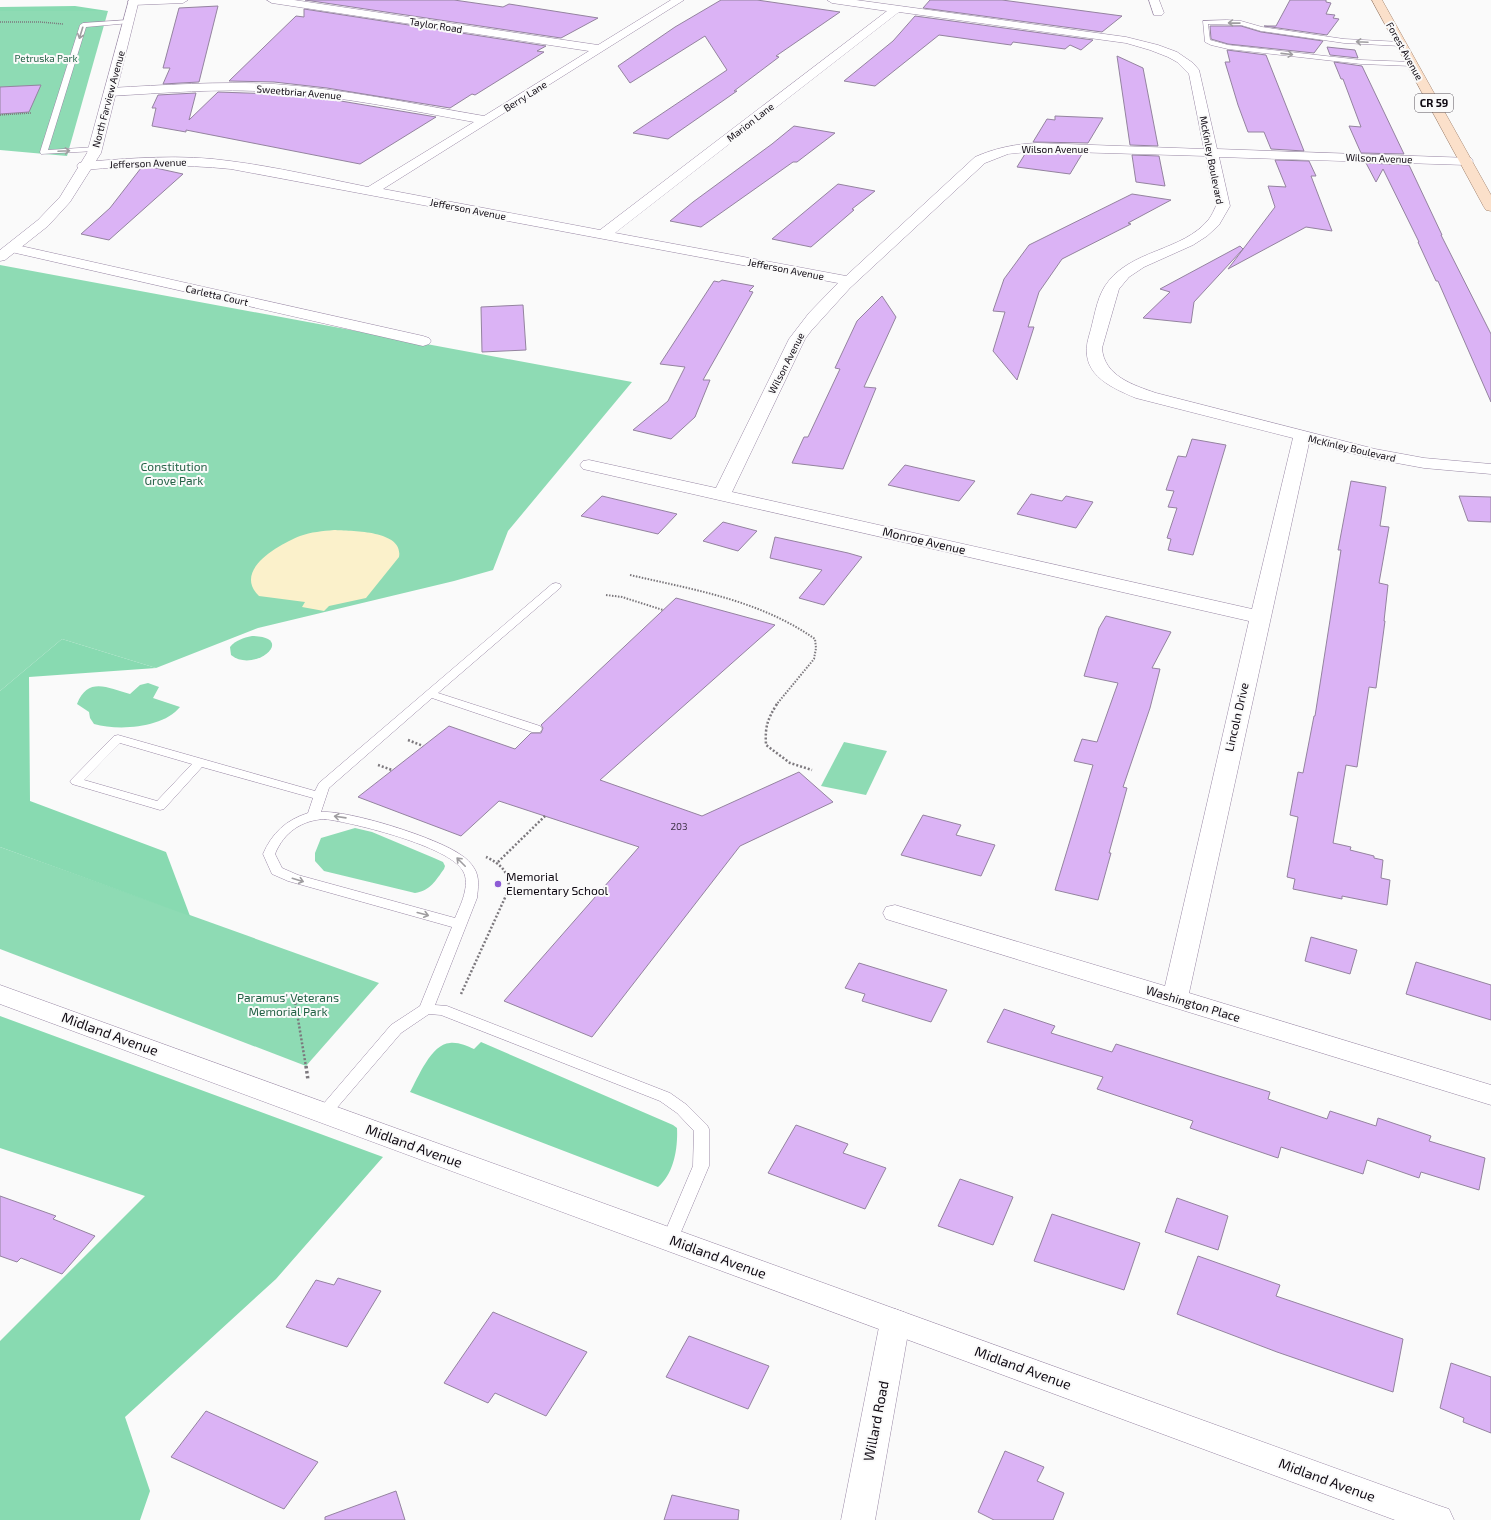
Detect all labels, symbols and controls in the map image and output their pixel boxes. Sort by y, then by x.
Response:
street label: Taylor Road [409,15,463,35]
one-way arrow [1228,19,1241,27]
street label: Forest Avenue [1384,20,1426,82]
one-way arrow [77,26,84,39]
one-way arrow [1356,38,1369,45]
street label: North Farview Avenue [89,49,127,149]
one-way arrow [1280,50,1293,58]
park label: Petruska Park [14,52,78,64]
street label: Berry Lane [501,78,549,114]
street label: Sweetbriar Avenue [256,82,342,102]
road number: CR 59 [1415,94,1453,112]
street label: Marion Lane [724,100,776,144]
street label: McKinley Boulevard [1198,115,1226,205]
street label: Wilson Avenue [1022,143,1089,155]
one-way arrow [57,147,70,154]
street label: Wilson Avenue [1345,151,1413,165]
street label: Jefferson Avenue [109,156,187,170]
street label: Jefferson Avenue [429,196,507,222]
street label: Jefferson Avenue [747,256,825,282]
street label: Carletta Court [185,282,250,308]
street label: Wilson Avenue [765,330,807,396]
street label: McKinley Boulevard [1307,432,1397,464]
park label: Constitution Grove Park [140,459,208,487]
street label: Monroe Avenue [881,524,967,556]
street label: Lincoln Drive [1221,681,1251,753]
one-way arrow [334,813,347,821]
house number: 203 [670,820,688,832]
one-way arrow [456,857,466,867]
place label: Memorial Elementary School [506,869,609,897]
one-way arrow [291,877,304,884]
marker: Memorial Elementary School [493,879,503,889]
one-way arrow [417,911,430,919]
street label: Washington Place [1144,982,1242,1024]
park label: Paramus' Veterans Memorial Park [237,990,339,1018]
street label: Midland Avenue [60,1008,161,1059]
street label: Midland Avenue [364,1120,465,1171]
street label: Midland Avenue [668,1231,769,1282]
street label: Midland Avenue [973,1342,1074,1393]
street label: Willard Road [859,1379,892,1463]
street label: Midland Avenue [1277,1454,1378,1505]

